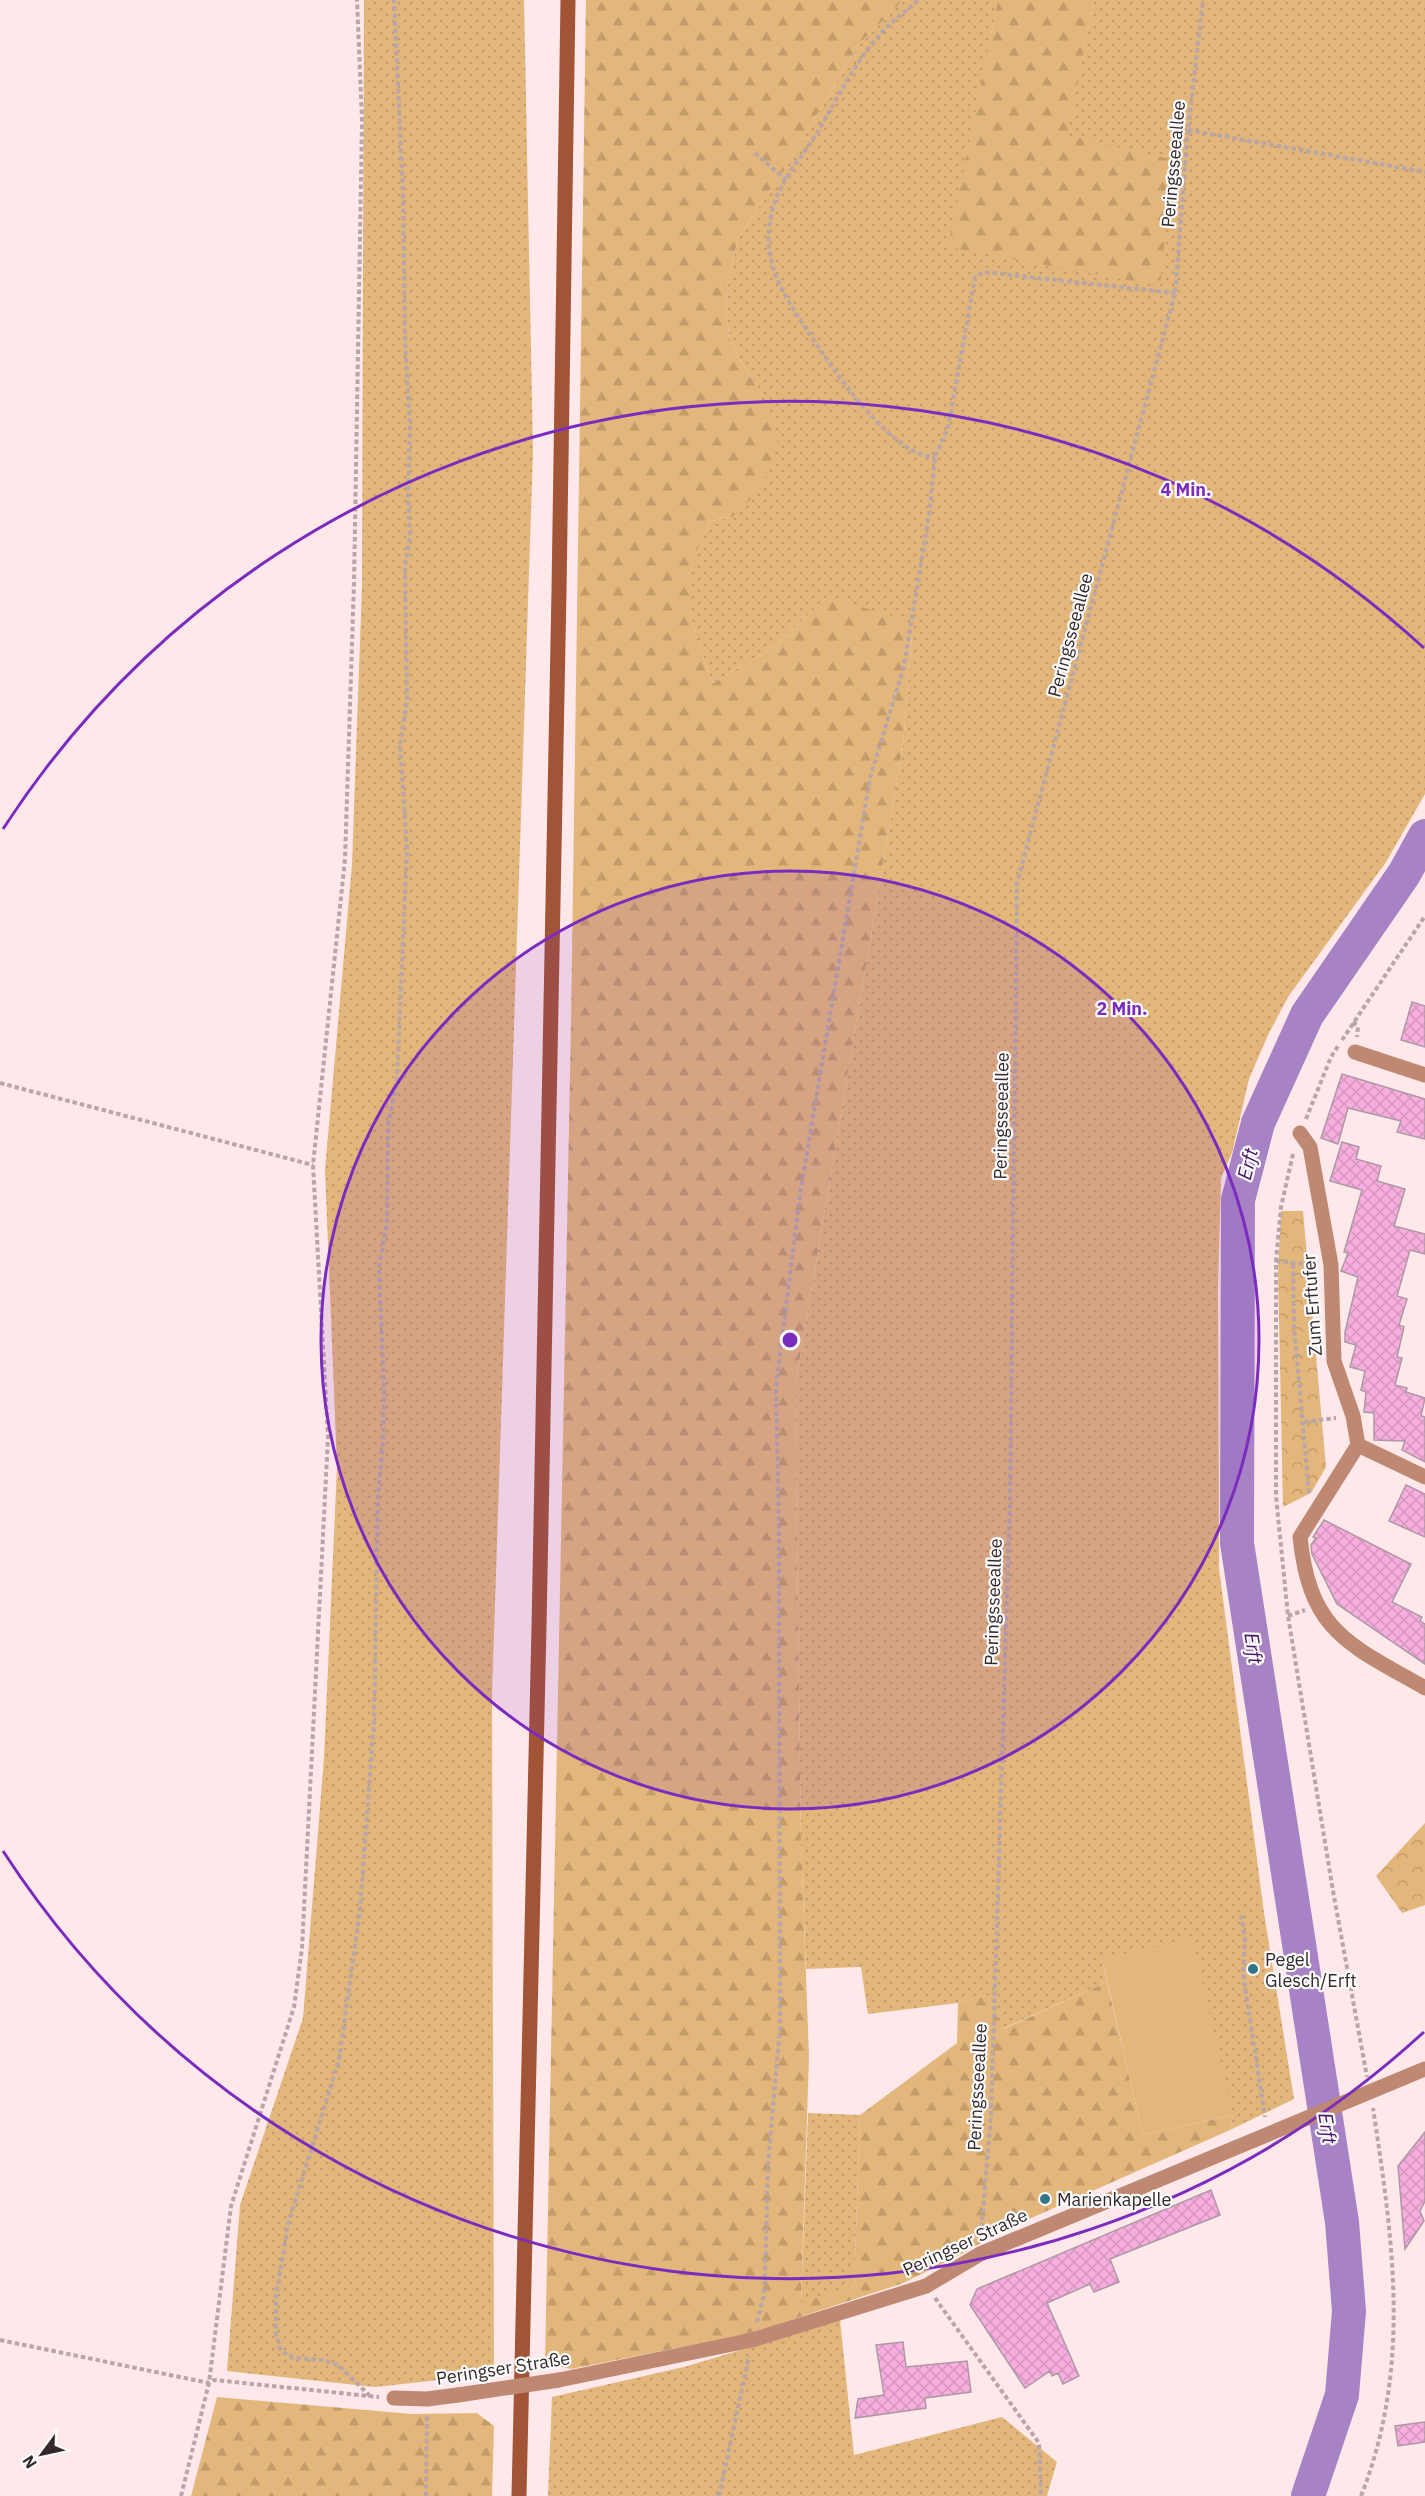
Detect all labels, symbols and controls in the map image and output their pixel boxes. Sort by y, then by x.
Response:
street label: Peringsseeallee [1156,99,1190,229]
text: 4 Min. [1160,478,1212,501]
street label: Peringsseeallee [1042,570,1098,700]
text: 2 Min. [1096,997,1148,1020]
street label: Peringsseeallee [988,1052,1014,1180]
water label: Erft [1230,1145,1264,1182]
street label: Zum Erftufer [1297,1253,1327,1357]
centre of rings [780,1330,800,1350]
street label: Peringsseeallee [979,1538,1007,1666]
water label: Erft [1238,1630,1270,1666]
place label: Pegel Glesch/Erft [1265,1948,1357,1992]
marker: Pegel Glesch/Erft [1246,1962,1260,1976]
street label: Peringsseeallee [962,2023,992,2151]
water label: Erft [1312,2110,1344,2146]
place label: Marienkapelle [1057,2188,1171,2211]
marker: Marienkapelle [1038,2192,1052,2206]
street label: Peringser Straße [899,2203,1031,2281]
street label: Peringser Straße [434,2346,572,2390]
north arrow [12,2424,72,2484]
text: N [18,2452,41,2472]

